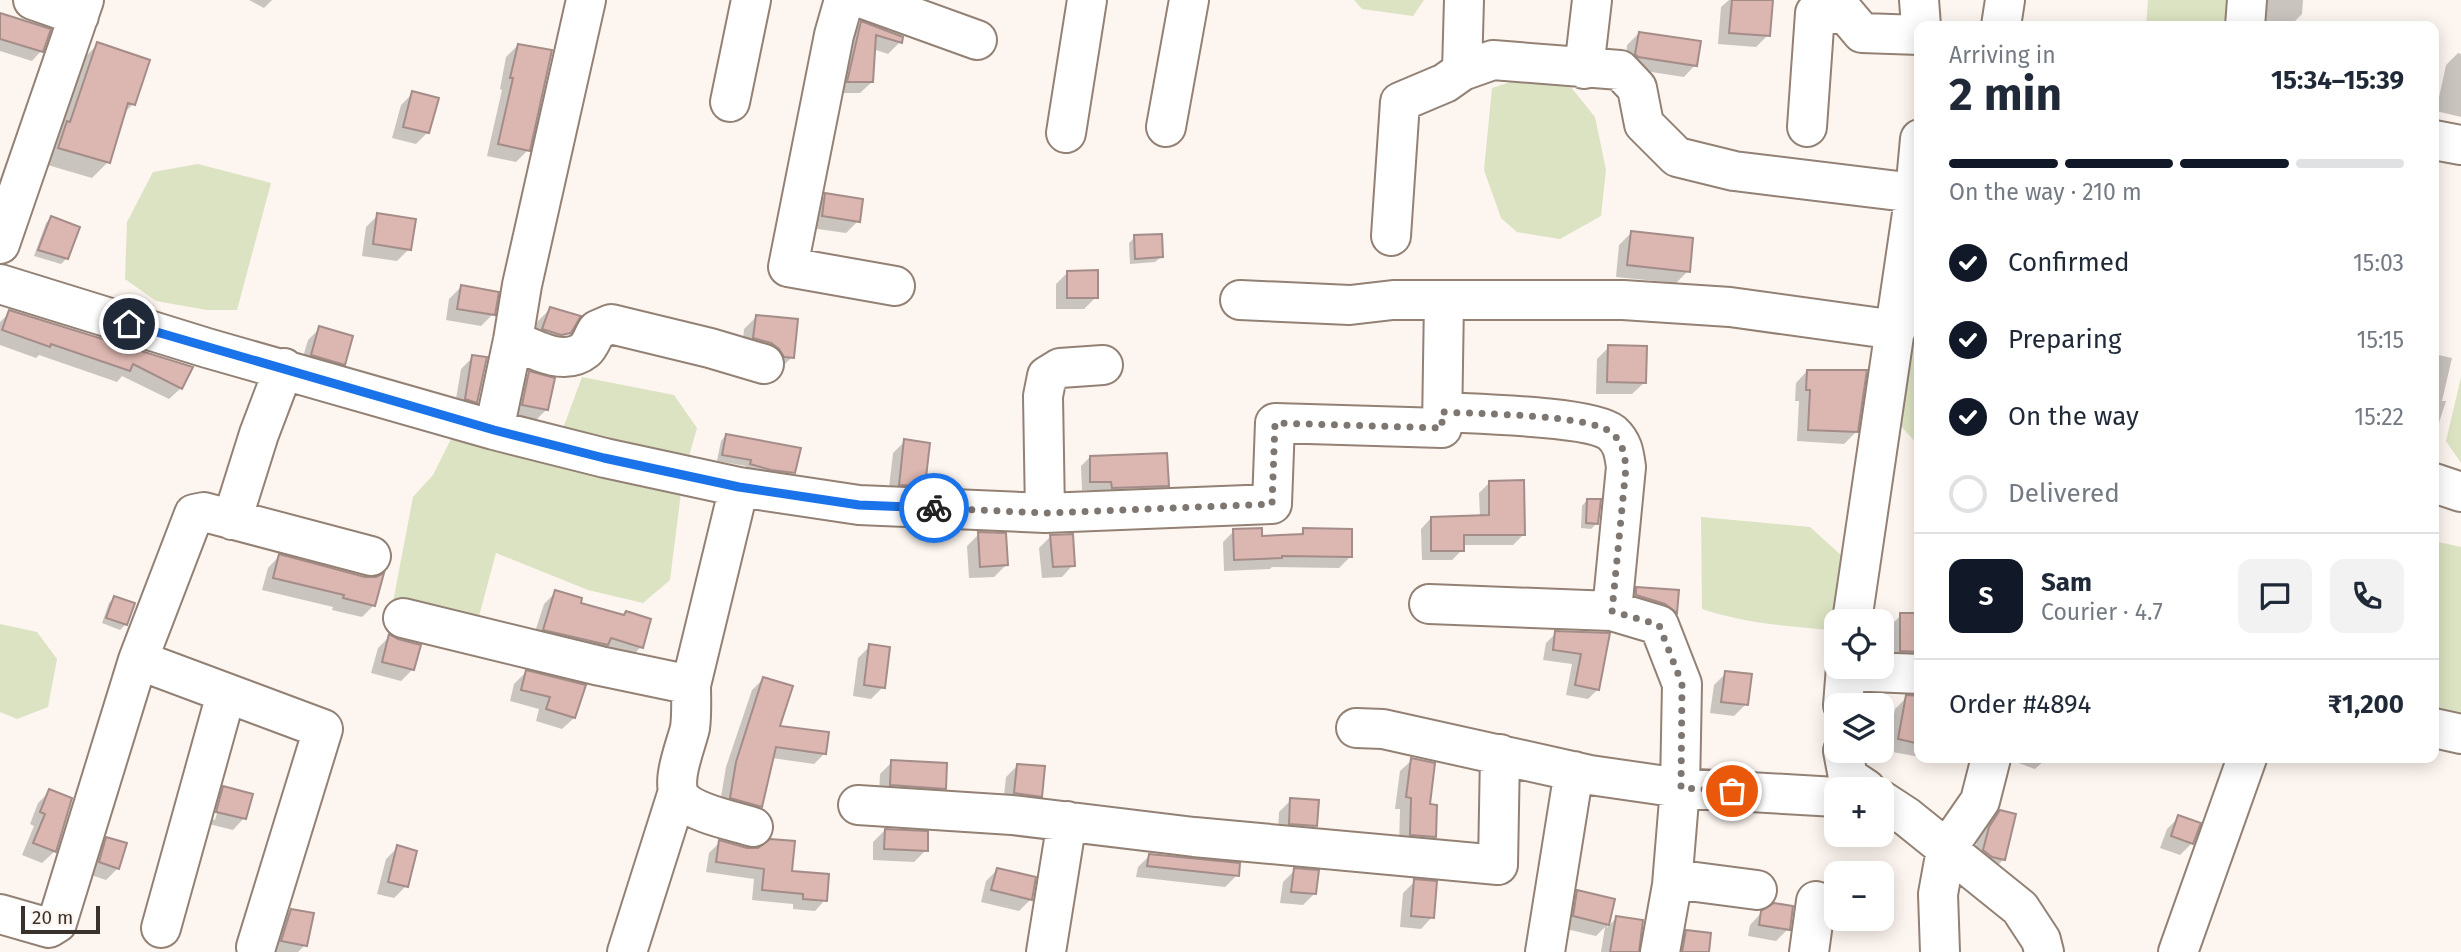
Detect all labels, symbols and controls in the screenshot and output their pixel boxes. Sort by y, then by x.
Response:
text: Arriving in [1949,41,2056,69]
text: 15:34–15:39 [2271,65,2404,96]
text: 2 min [1949,67,2062,122]
text: On the way · 210 m [1949,178,2142,206]
icon: check [1949,244,1987,282]
text: Confirmed [2008,247,2129,278]
text: 15:03 [2353,249,2404,277]
pin [99,294,159,354]
icon: home [110,305,148,343]
icon: check [1949,321,1987,359]
text: Preparing [2008,324,2121,355]
text: 15:15 [2356,326,2404,354]
icon: check [1949,398,1987,436]
text: On the way [2008,401,2139,432]
text: 15:22 [2354,403,2404,431]
courier [899,473,969,543]
text: Delivered [2008,478,2120,509]
icon: bike [915,489,953,527]
button: chat [2238,559,2312,633]
button: phone [2330,559,2404,633]
text: Sam [2041,567,2092,598]
text: S [1979,581,1993,612]
text: Courier · 4.7 [2041,598,2163,626]
map controls [1824,609,1894,931]
button: locate [1824,609,1894,679]
text: Order #4894 [1949,689,2091,720]
text: ₹1,200 [2328,689,2404,720]
button: layers [1824,693,1894,763]
pin [1702,761,1762,821]
icon: bag [1713,772,1751,810]
button: + [1824,777,1894,847]
button: − [1824,861,1894,931]
scale bar [21,903,100,935]
text: 20 m [32,906,73,929]

